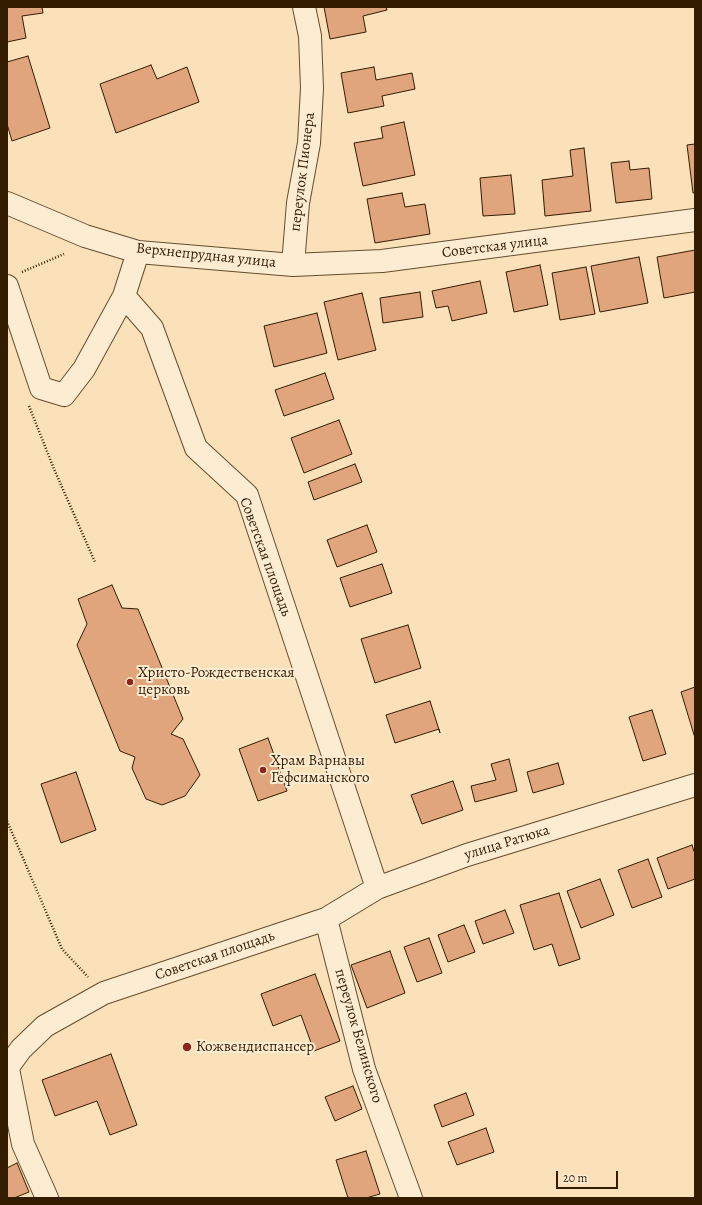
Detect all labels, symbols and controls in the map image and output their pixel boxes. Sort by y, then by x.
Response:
street label: переулок Пионера [287,111,319,233]
street label: Советская улица [441,232,549,262]
street label: Верхнепрудная улица [135,240,277,272]
street label: Советская площадь [235,495,295,619]
place label: Христо-Рождественская церковь [138,664,295,699]
marker: Христо-Рождественская церковь [125,677,135,687]
place label: Храм Варнавы Гефсиманского [271,752,370,787]
marker: Храм Варнавы Гефсиманского [258,765,268,775]
street label: улица Ратюка [462,821,552,865]
street label: Советская площадь [153,927,277,985]
street label: переулок Белинского [330,967,386,1105]
place label: Кожвендиспансер [196,1038,314,1056]
marker: Кожвендиспансер [181,1041,193,1053]
scale bar [558,1163,620,1189]
text: 20 m [563,1170,587,1186]

